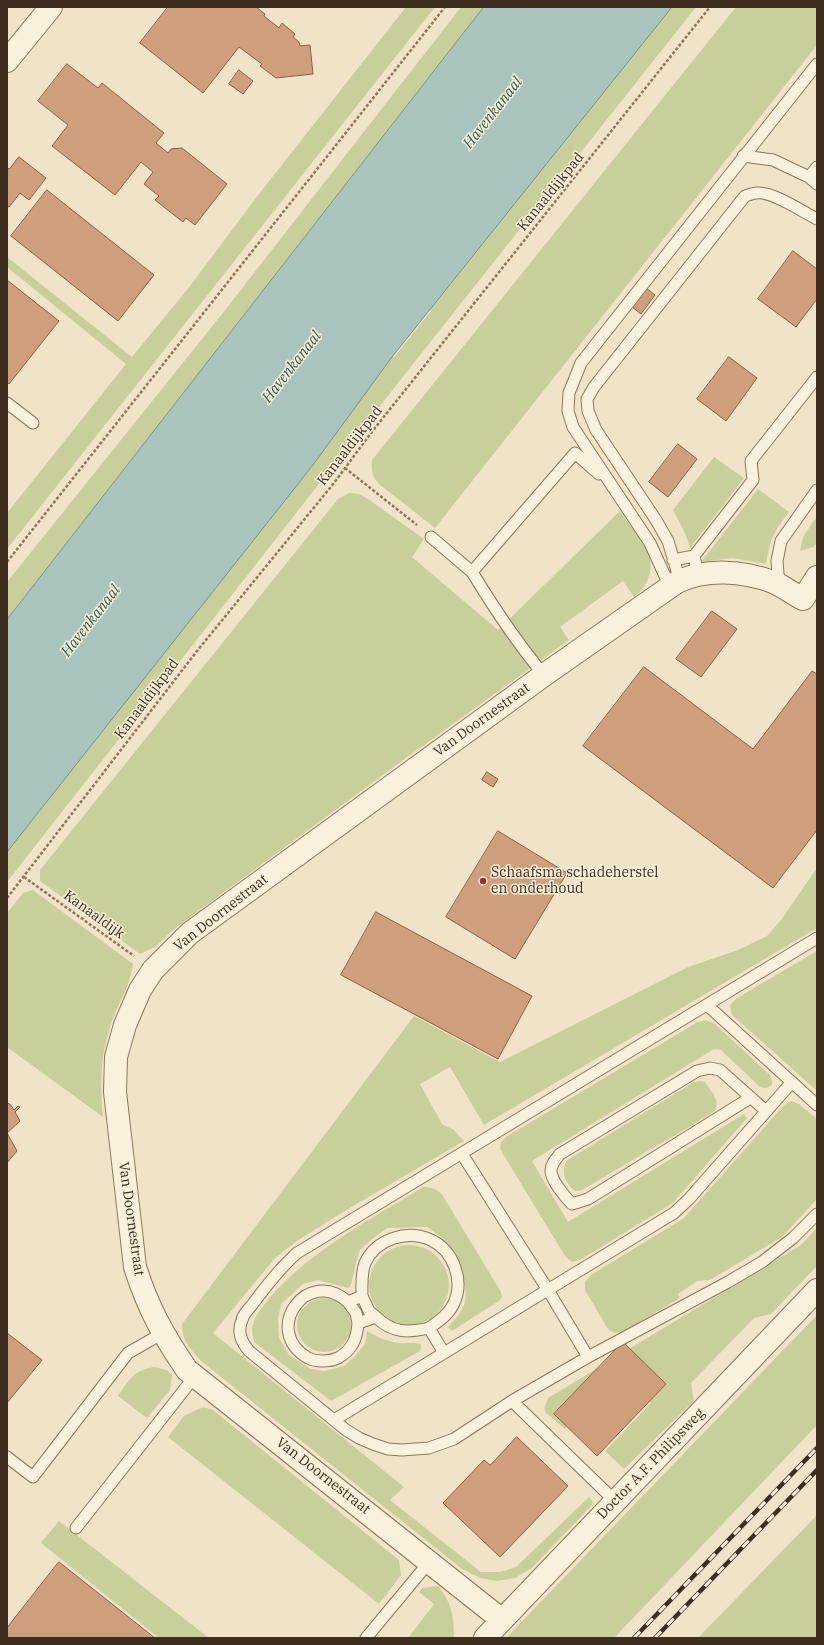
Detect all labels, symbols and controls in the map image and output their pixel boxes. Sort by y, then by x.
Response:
water label: Havenkanaal [459,74,527,152]
street label: Kanaaldijkpad [514,149,588,235]
water label: Havenkanaal [258,328,326,406]
street label: Kanaaldijkpad [314,403,386,489]
water label: Havenkanaal [57,582,125,660]
street label: Kanaaldijkpad [111,656,183,742]
street label: Van Doornestraat [431,680,533,760]
place label: Schaafsma schadeherstel en onderhoud [491,865,659,898]
street label: Van Doornestraat [171,871,271,955]
marker: Schaafsma schadeherstel en onderhoud [478,876,488,886]
street label: Kanaaldijk [60,887,128,943]
street label: Van Doornestraat [115,1161,147,1277]
street label: Doctor A.F. Philipsweg [594,1405,708,1523]
street label: Van Doornestraat [273,1434,373,1518]

